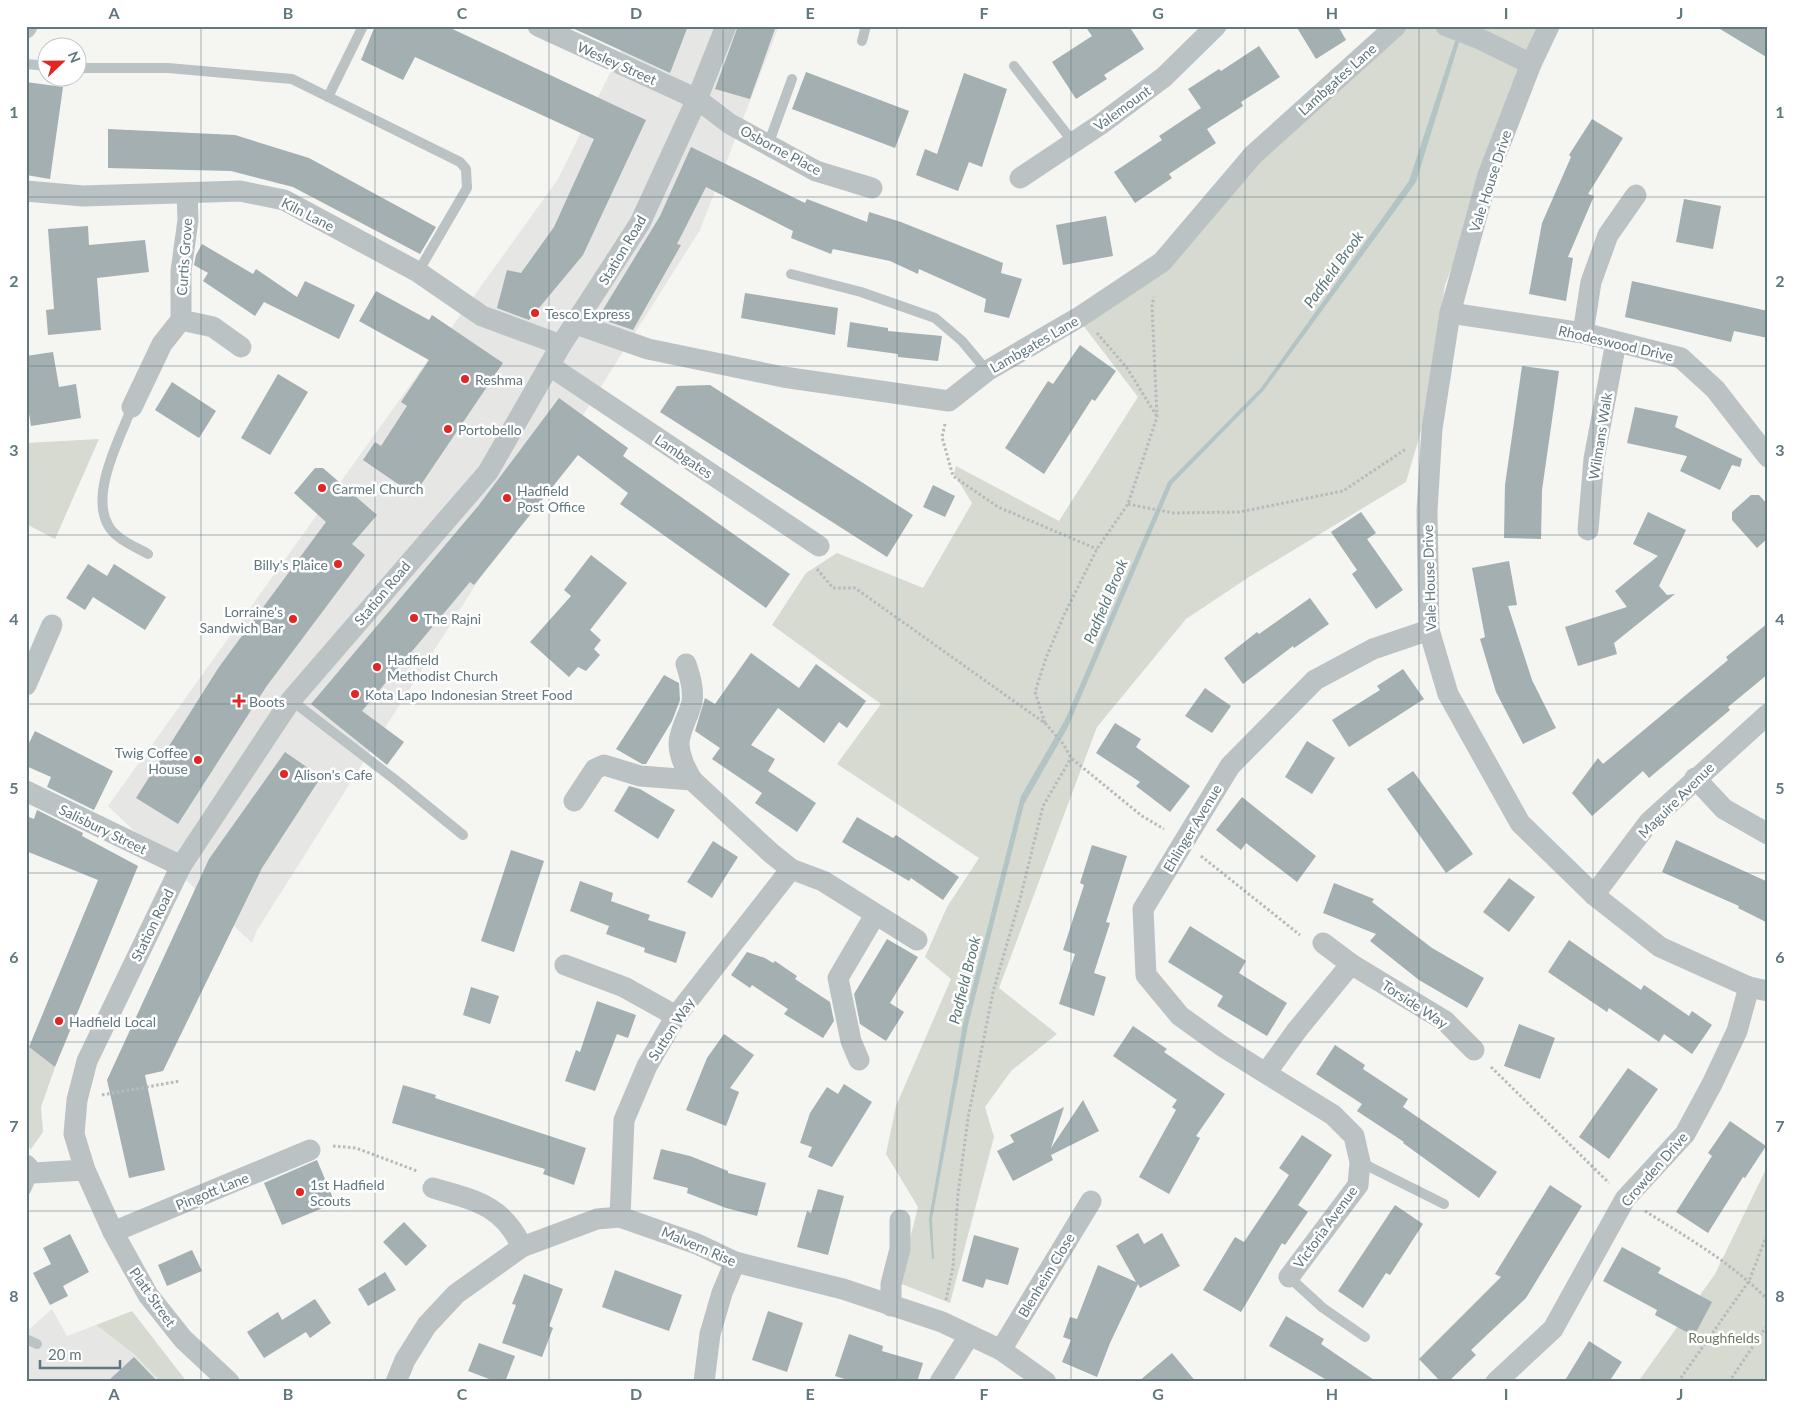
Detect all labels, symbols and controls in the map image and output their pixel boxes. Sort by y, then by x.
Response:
text: A [107,3,120,22]
text: B [283,3,293,22]
text: C [457,3,468,22]
text: D [630,3,642,22]
text: E [805,3,815,22]
text: F [979,3,989,22]
text: G [1152,3,1164,22]
text: H [1326,3,1338,22]
text: I [1504,3,1508,22]
text: J [1677,3,1683,22]
north arrow [38,38,88,88]
street label: Wesley Street [575,38,659,88]
street label: Lambgates Lane [1295,40,1379,118]
text: N [65,49,84,65]
street label: Valemount [1090,82,1154,134]
text: 1 [9,102,19,121]
text: 1 [1775,102,1785,121]
street label: Osborne Place [738,122,824,178]
street label: Vale House Drive [1465,128,1515,234]
street label: Kiln Lane [279,194,337,234]
street label: Station Road [595,212,649,288]
street label: Curtis Grove [173,218,195,296]
water label: Padfield Brook [1299,227,1367,311]
text: 2 [9,271,19,290]
text: 2 [1775,271,1785,290]
place label: Tesco Express [545,305,630,322]
marker: Tesco Express [529,307,541,319]
street label: Lambgates Lane [987,312,1081,376]
street label: Rhodeswood Drive [1557,322,1675,364]
place label: Reshma [475,371,523,388]
marker: Reshma [459,373,471,385]
street label: Wilmans Walk [1585,390,1615,481]
place label: Portobello [458,421,522,438]
marker: Portobello [442,423,454,435]
street label: Lambgates [652,430,716,482]
text: 3 [9,440,19,459]
text: 3 [1775,440,1785,459]
place label: Carmel Church [332,480,423,497]
marker: Carmel Church [316,482,328,494]
place label: Hadfield Post Office [517,482,585,515]
marker: Hadfield Post Office [501,492,513,504]
street label: Vale House Drive [1419,525,1439,631]
water label: Padfield Brook [1079,555,1131,646]
place label: Billy's Plaice [254,556,328,573]
marker: Billy's Plaice [332,558,344,570]
street label: Station Road [350,558,414,628]
place label: Lorraine's Sandwich Bar [199,603,283,636]
text: 4 [9,609,19,628]
text: 4 [1775,609,1785,628]
place label: The Rajni [424,610,481,627]
marker: The Rajni [408,612,420,624]
marker: Lorraine's Sandwich Bar [287,613,299,625]
place label: Hadfield Methodist Church [387,651,498,684]
marker: Hadfield Methodist Church [371,661,383,673]
place label: Kota Lapo Indonesian Street Food [365,686,573,703]
marker: Kota Lapo Indonesian Street Food [349,688,361,700]
place label: Boots [249,693,285,710]
marker: Boots [233,695,245,707]
place label: Twig Coffee House [115,744,188,777]
marker: Twig Coffee House [192,754,204,766]
street label: Maguire Avenue [1635,759,1717,841]
place label: Alison's Cafe [294,766,372,783]
marker: Alison's Cafe [278,768,290,780]
text: 5 [9,778,19,797]
text: 5 [1775,778,1785,797]
street label: Ehlinger Avenue [1159,781,1225,875]
street label: Salisbury Street [56,800,150,858]
street label: Station Road [127,886,177,964]
water label: Padfield Brook [944,933,984,1026]
text: 6 [9,947,19,966]
text: 6 [1775,947,1785,966]
street label: Torside Way [1379,976,1452,1032]
street label: Sutton Way [644,994,698,1064]
place label: Hadfield Local [69,1013,156,1030]
marker: Hadfield Local [53,1015,65,1027]
text: 7 [9,1116,19,1135]
text: 7 [1775,1116,1785,1135]
street label: Crowden Drive [1617,1128,1691,1210]
street label: Pingott Lane [173,1169,251,1213]
place label: 1st Hadfield Scouts [310,1176,385,1209]
street label: Victoria Avenue [1290,1183,1360,1271]
marker: 1st Hadfield Scouts [294,1186,306,1198]
street label: Malvern Rise [659,1223,739,1269]
street label: Blenheim Close [1014,1230,1078,1320]
street label: Platt Street [126,1264,180,1330]
text: 8 [9,1286,19,1305]
text: 8 [1775,1286,1785,1305]
park label: Roughfields [1688,1329,1760,1346]
scale bar [40,1338,120,1370]
text: 20 m [48,1345,82,1363]
text: A [107,1384,120,1403]
text: B [283,1384,293,1403]
text: C [457,1384,468,1403]
text: D [630,1384,642,1403]
text: E [805,1384,815,1403]
text: F [979,1384,989,1403]
text: G [1152,1384,1164,1403]
text: H [1326,1384,1338,1403]
text: I [1504,1384,1508,1403]
text: J [1677,1384,1683,1403]

